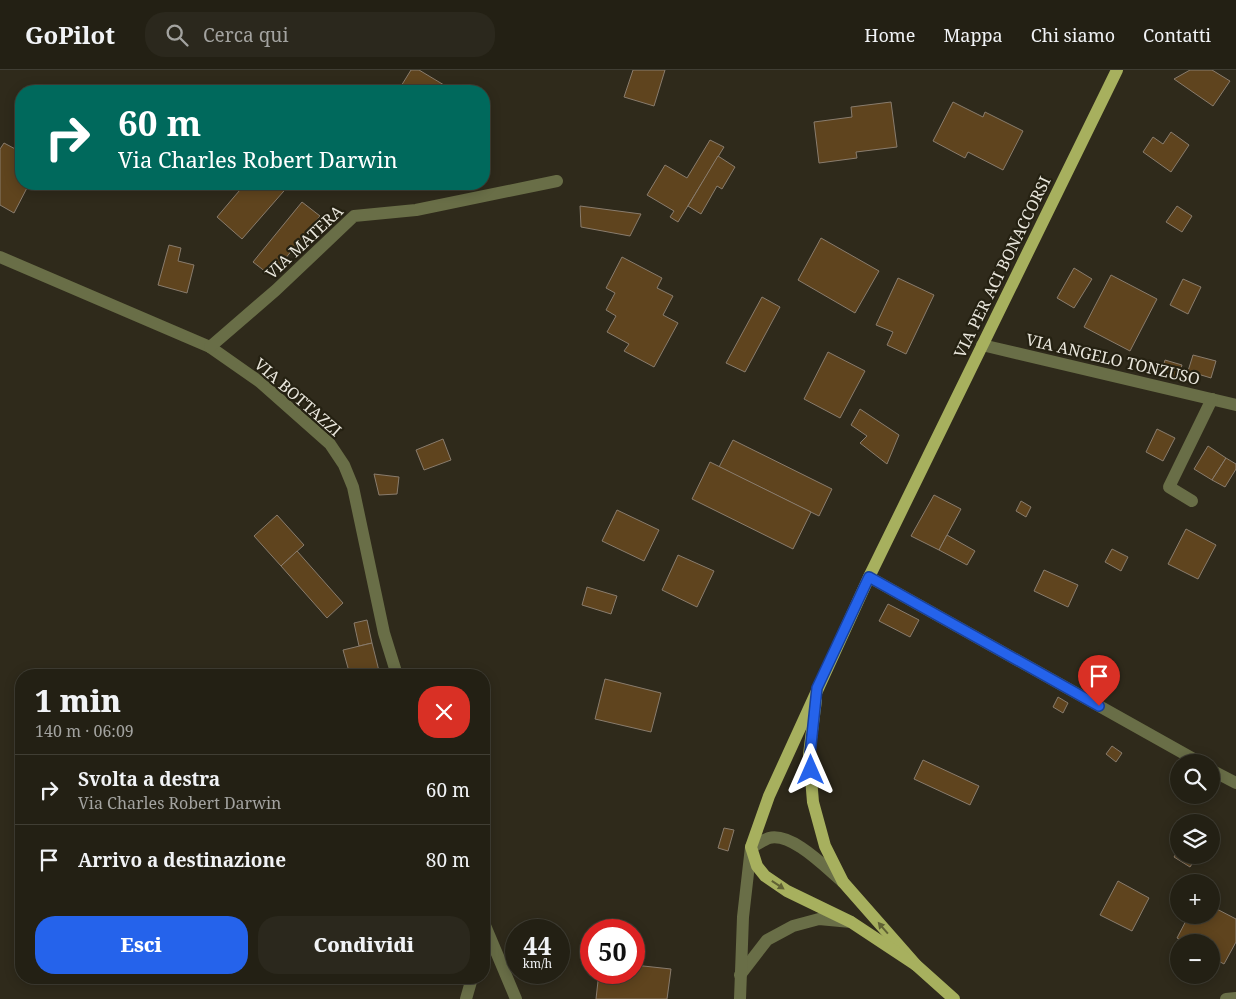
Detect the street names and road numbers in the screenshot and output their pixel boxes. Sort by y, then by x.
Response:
street label: VIA PER ACI BONACCORSI [948,172,1056,361]
street label: VIA MATERA [260,200,348,284]
street label: VIA ANGELO TONZUSO [1024,328,1202,390]
street label: VIA BOTTAZZI [250,353,346,441]

